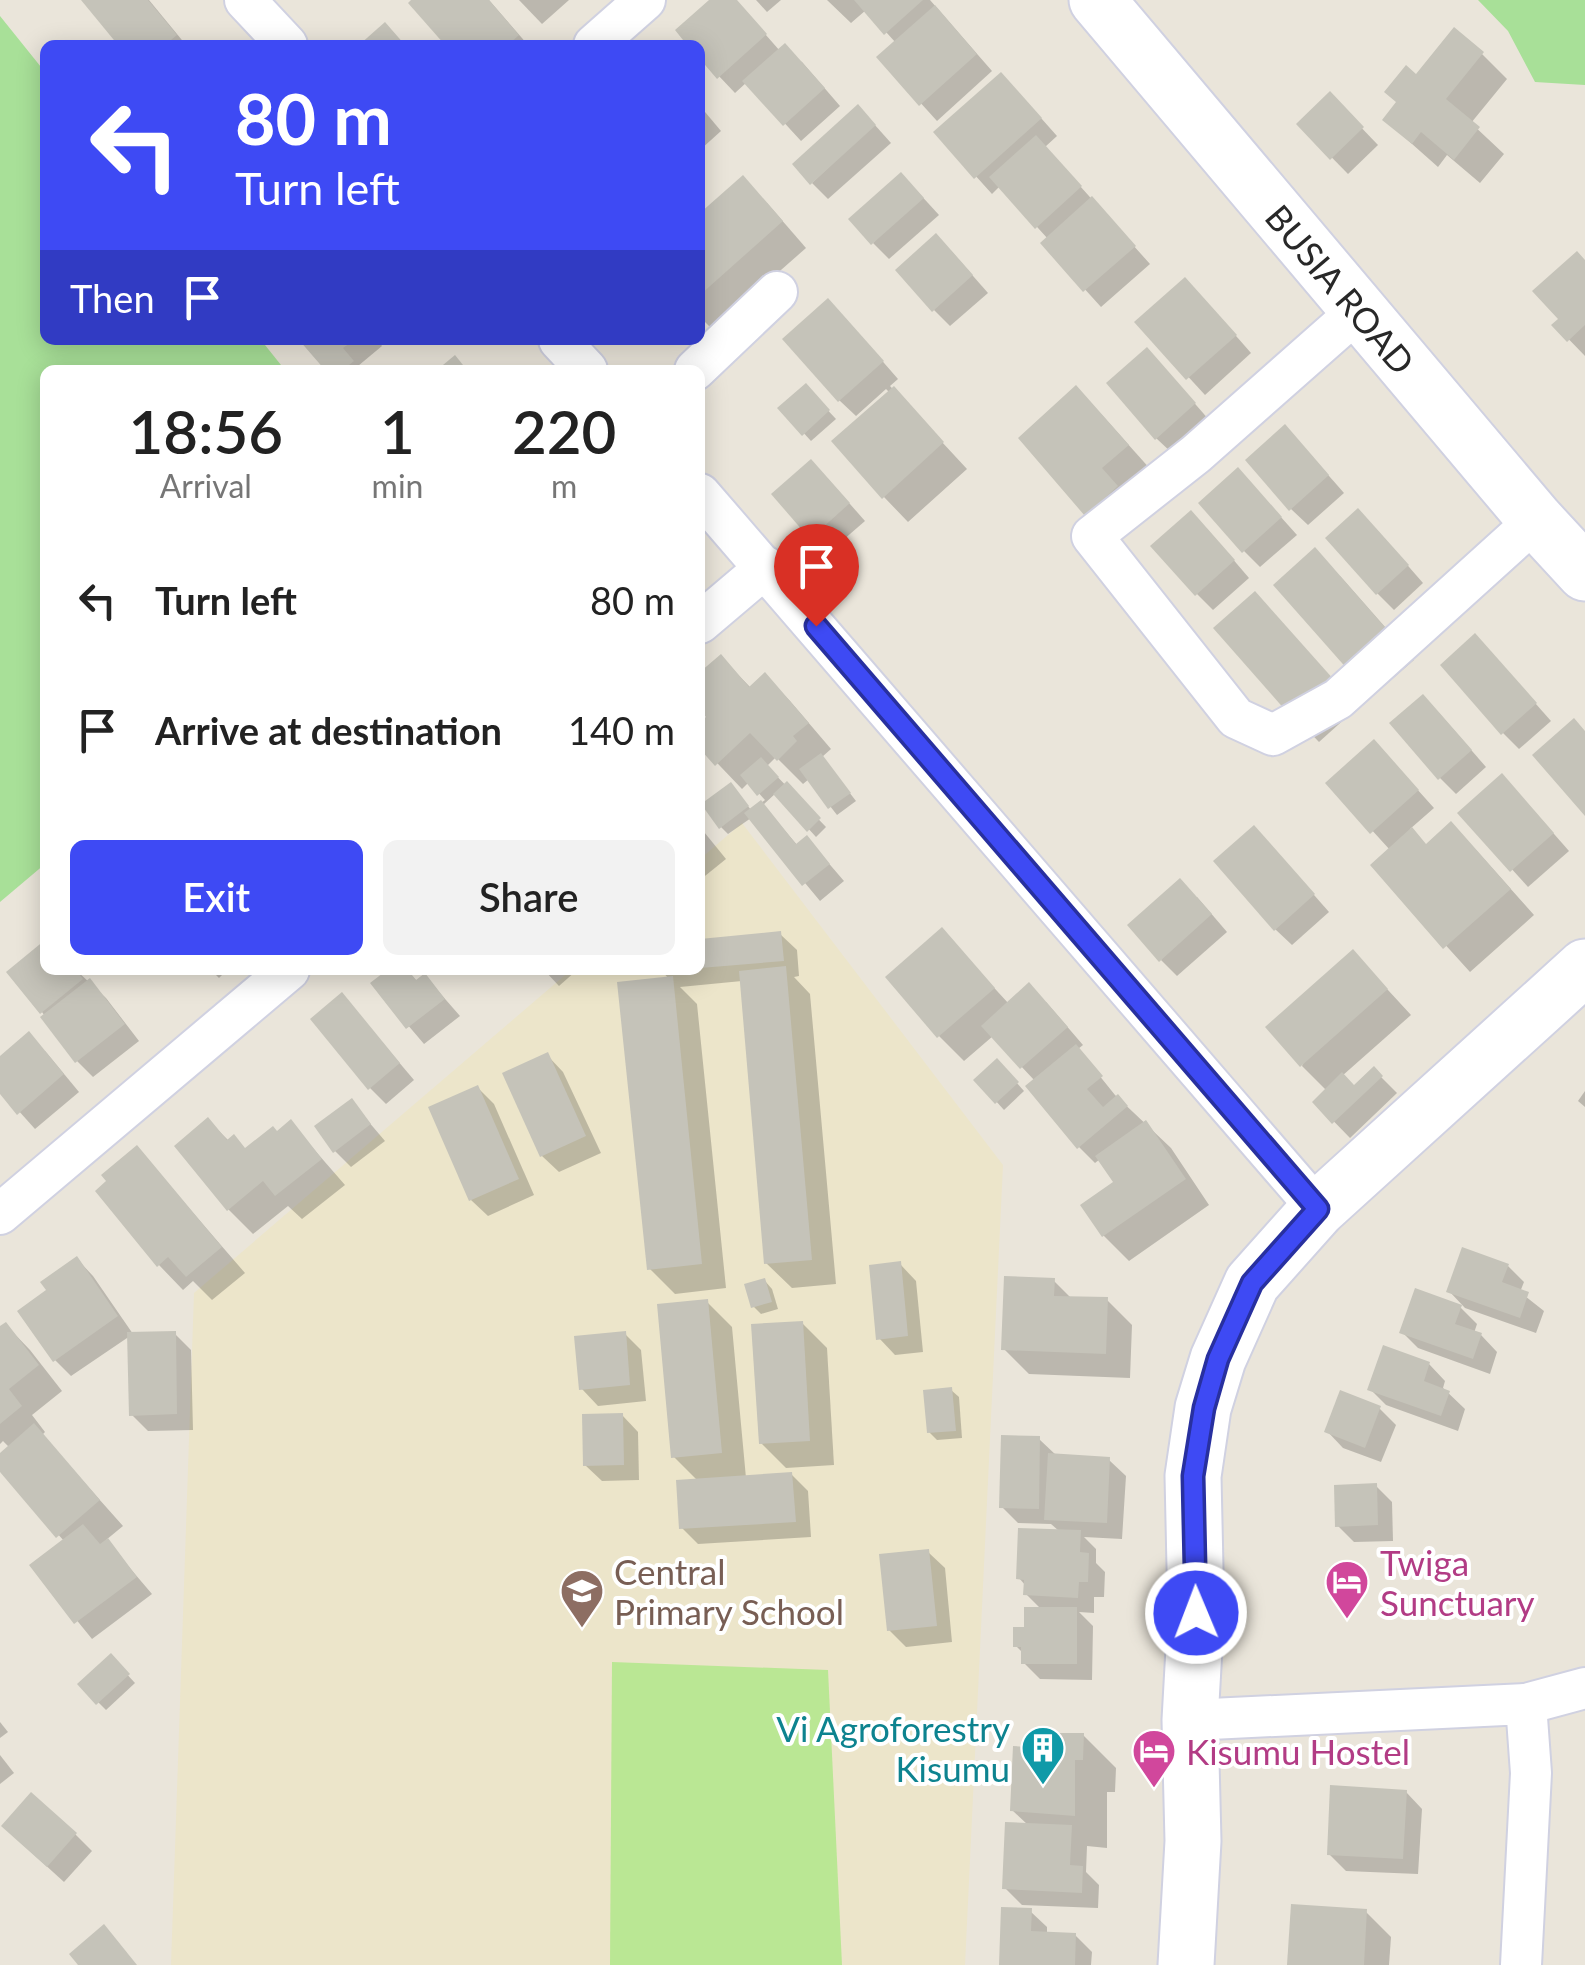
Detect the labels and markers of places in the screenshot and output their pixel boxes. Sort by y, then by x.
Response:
pin [774,524,859,627]
place label: Twiga Sunctuary [1380,1541,1535,1623]
place label: Central Primary School [614,1550,844,1632]
hotel icon: Twiga Sunctuary [1324,1559,1370,1620]
school or university icon: Central Primary School [559,1568,605,1629]
place label: Vi Agroforestry Kisumu [776,1707,1010,1789]
building icon: Vi Agroforestry Kisumu [1020,1725,1066,1786]
hotel icon: Kisumu Hostel [1131,1728,1177,1789]
place label: Kisumu Hostel [1186,1730,1410,1772]

